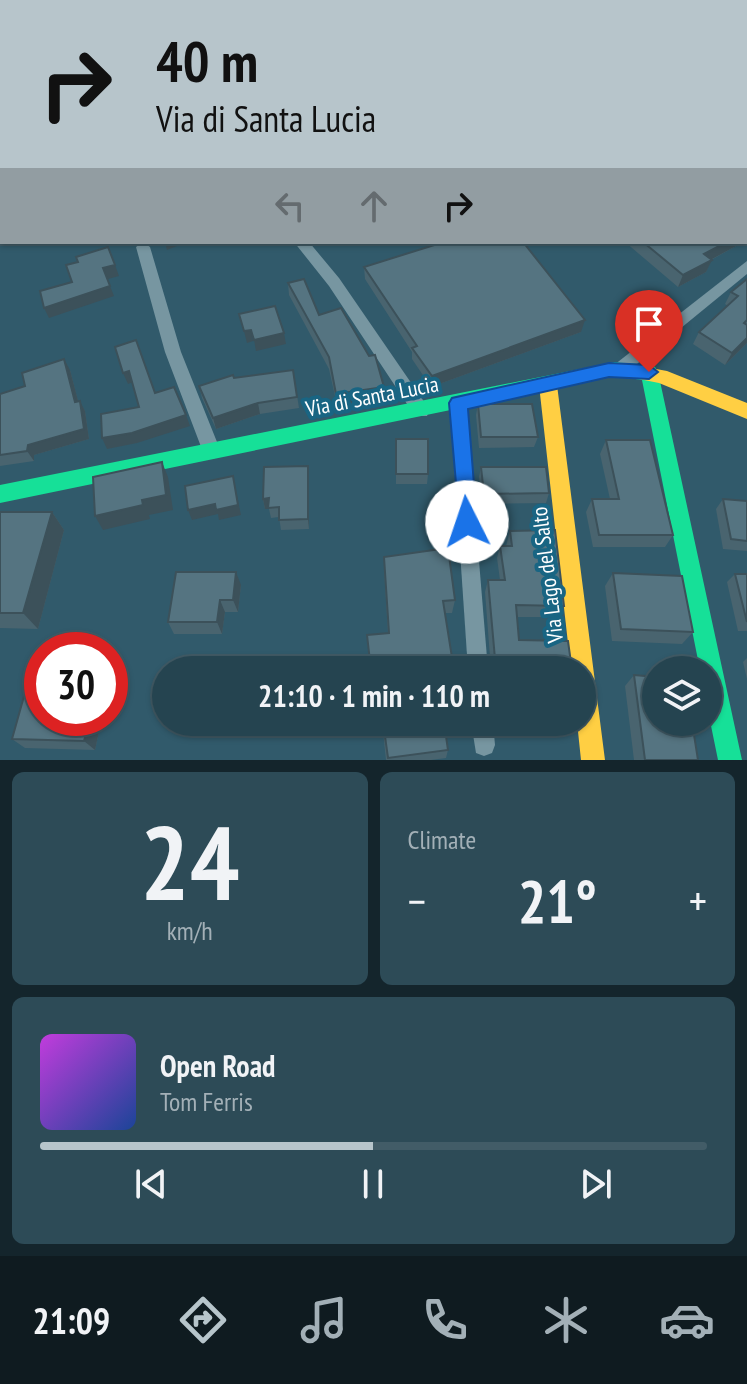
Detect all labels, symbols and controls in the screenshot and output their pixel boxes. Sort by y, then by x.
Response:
text: 40 m [156,25,258,97]
icon: right [24,32,128,136]
text: Via di Santa Lucia [156,95,376,142]
icon: left [268,184,312,228]
icon: ahead [352,184,396,228]
icon: right [436,184,480,228]
pin [615,290,683,372]
icon: arrive [627,302,671,346]
street label: Via di Santa Lucia [302,369,441,423]
position arrow [425,480,509,564]
street label: Via Lago del Salto [525,505,569,646]
speed limit sign: 30 [24,632,128,736]
map controls [642,656,722,736]
button: layers [642,656,722,736]
text: 21:10 · 1 min · 110 m [258,676,490,715]
text: 24 [140,794,239,929]
text: Climate [408,823,476,856]
text: 21° [518,862,597,940]
text: − [408,872,426,929]
text: + [689,872,707,929]
text: km/h [167,914,213,947]
text: Open Road [160,1046,275,1085]
text: Tom Ferris [160,1085,253,1118]
icon: previous [129,1162,173,1206]
icon: pause [351,1162,395,1206]
icon: next [574,1162,618,1206]
icon: directions [175,1292,231,1348]
icon: music [296,1292,352,1348]
icon: phone [417,1292,473,1348]
icon: climate [538,1292,594,1348]
icon: car [659,1292,715,1348]
text: 21:09 [32,1297,110,1344]

